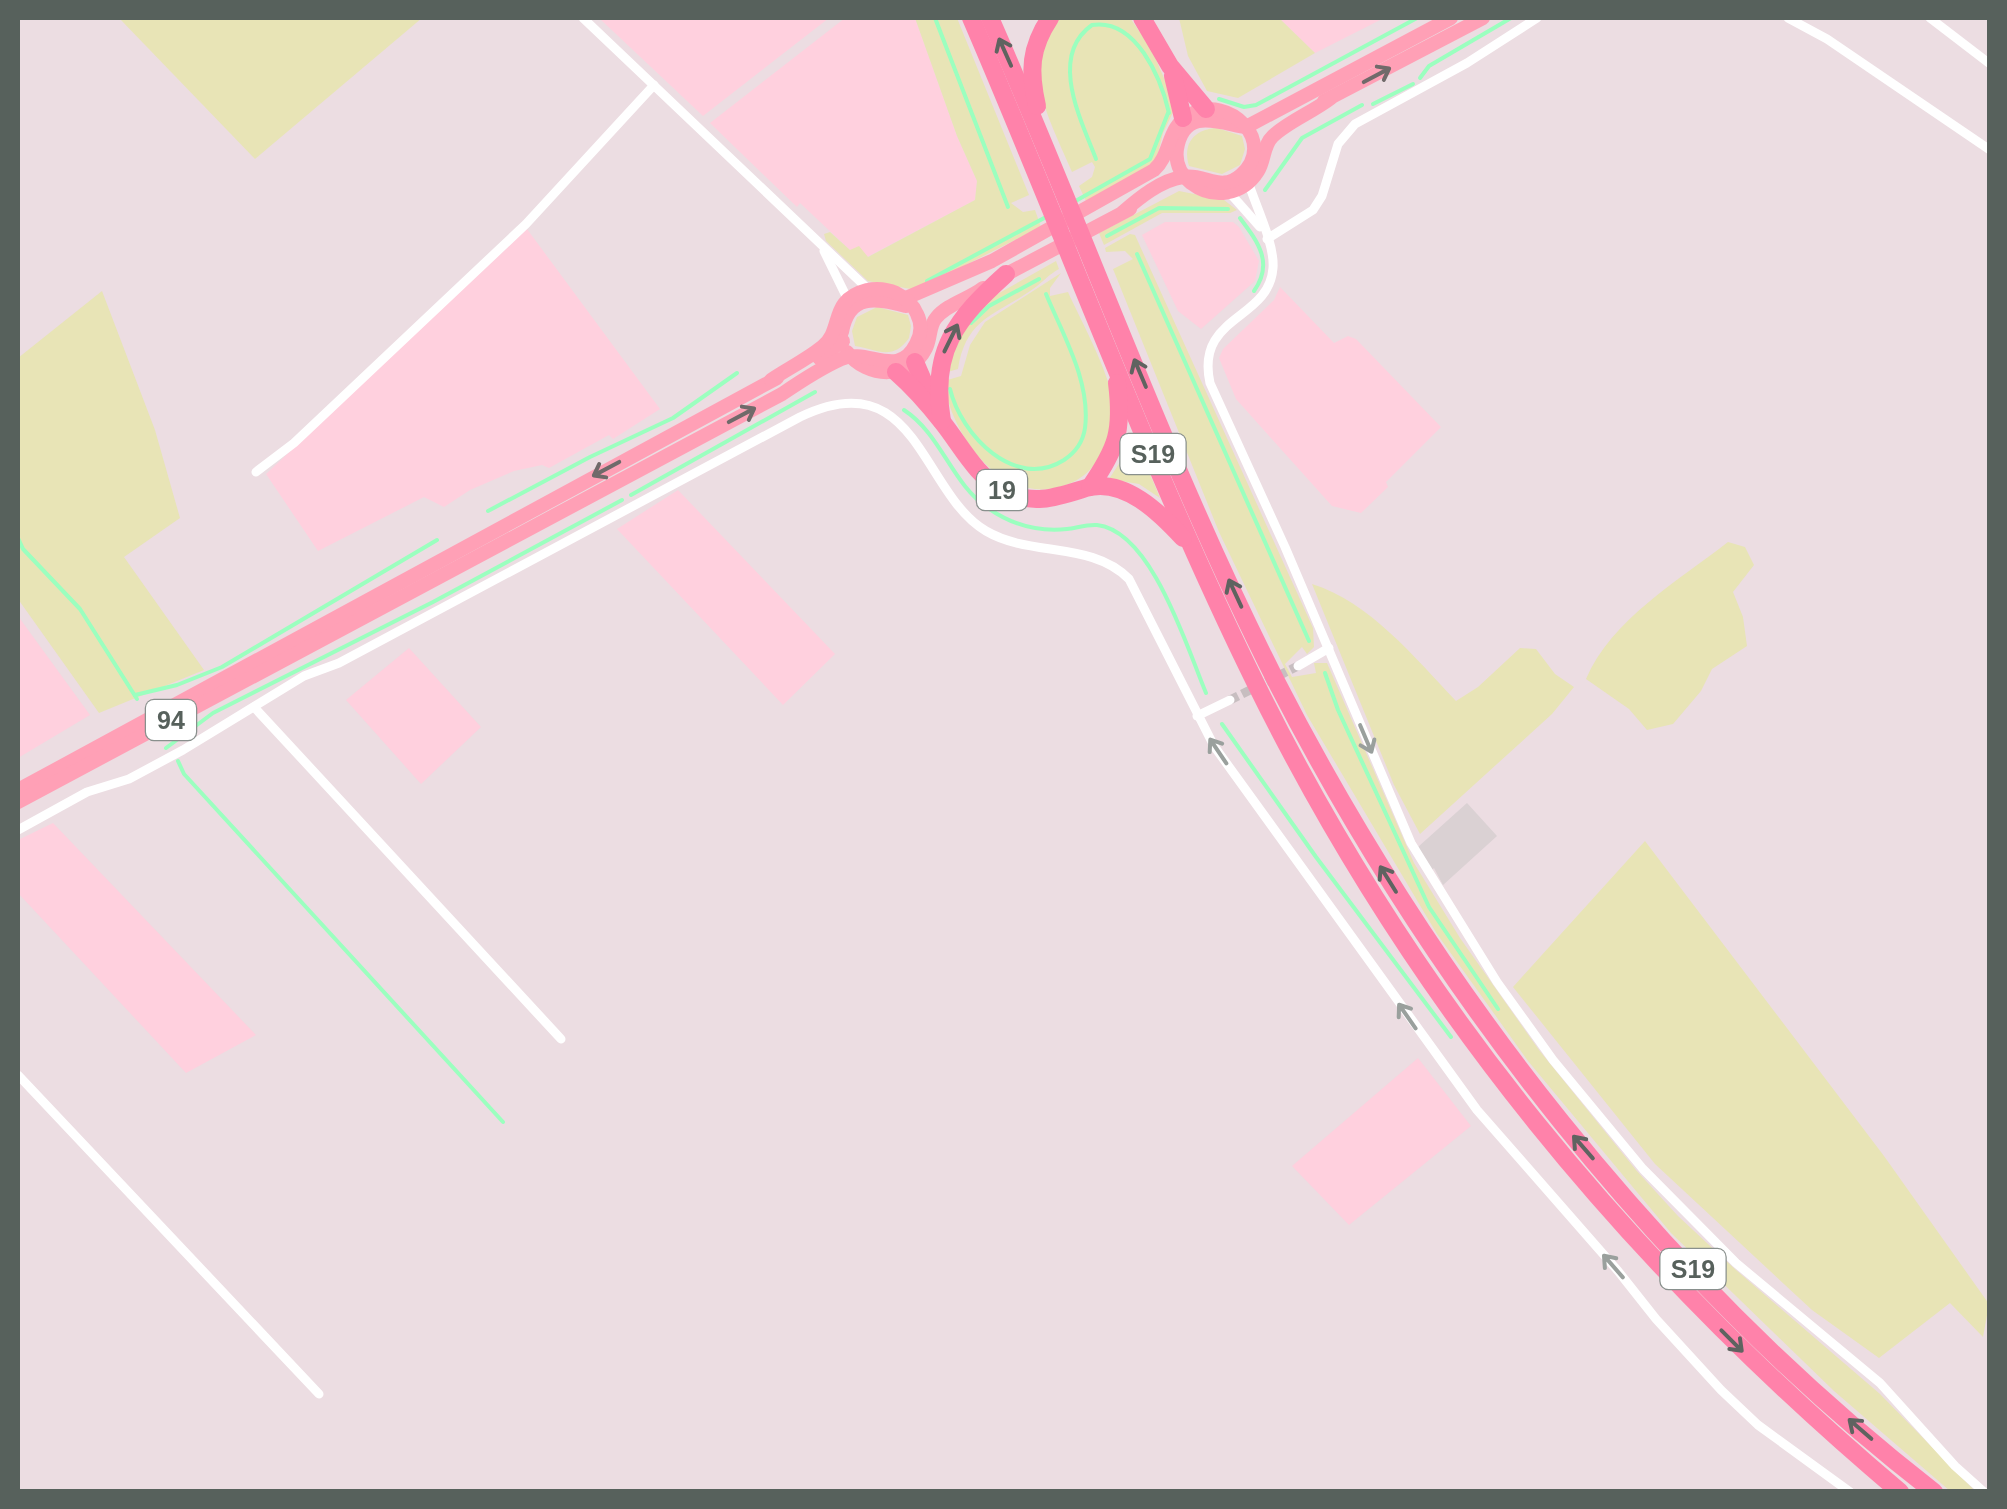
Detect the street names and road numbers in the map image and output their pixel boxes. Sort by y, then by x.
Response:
road number: S19 [1120,434,1186,474]
road number: 19 [977,470,1027,510]
road number: 94 [146,700,196,740]
road number: S19 [1660,1249,1726,1289]

